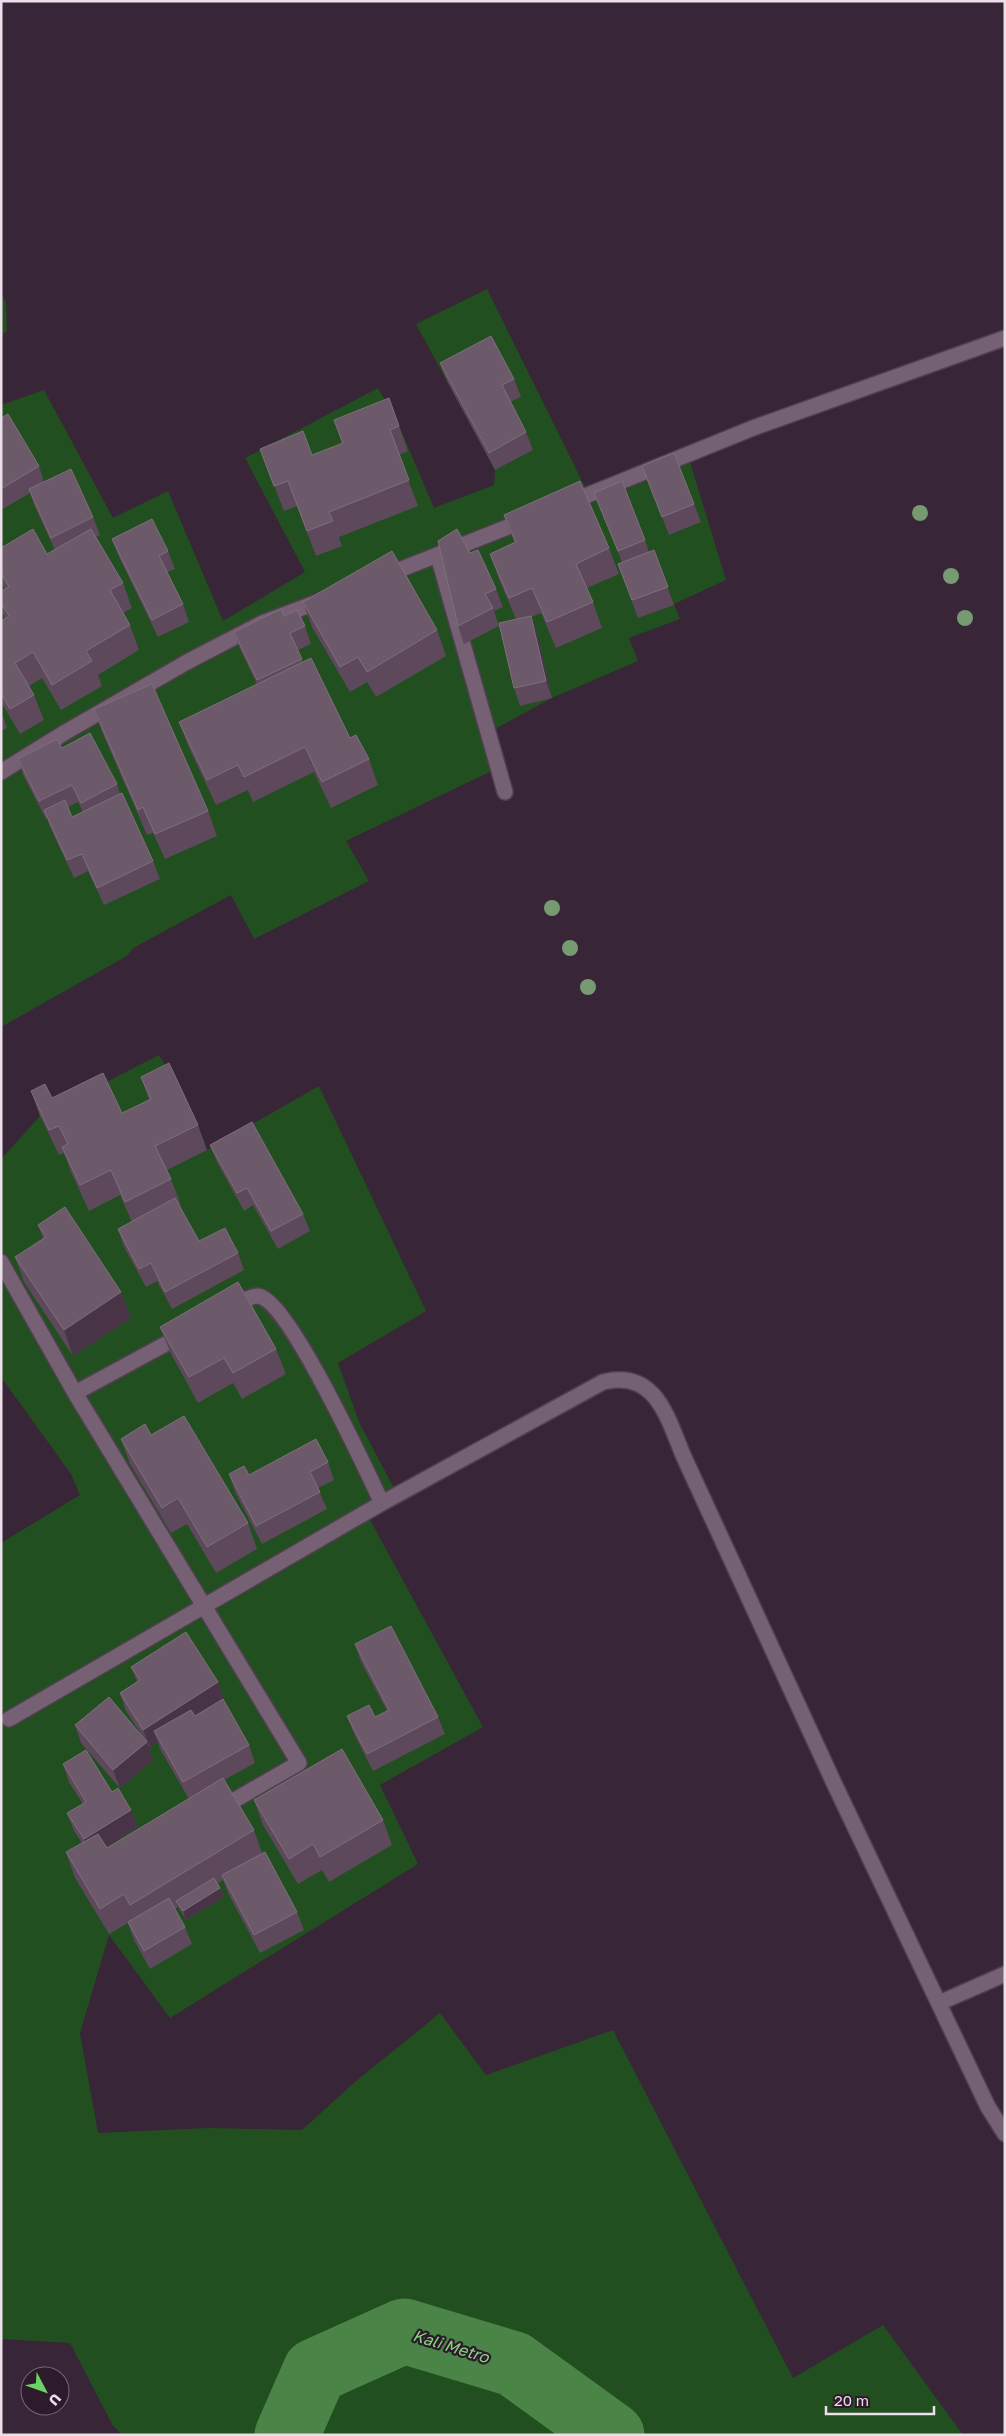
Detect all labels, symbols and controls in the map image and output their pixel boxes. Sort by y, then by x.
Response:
water label: Kali Metro [411,2325,493,2367]
north arrow [20,2366,70,2416]
scale bar [826,2384,934,2416]
text: U [45,2390,65,2409]
text: 20 m [834,2391,869,2409]

